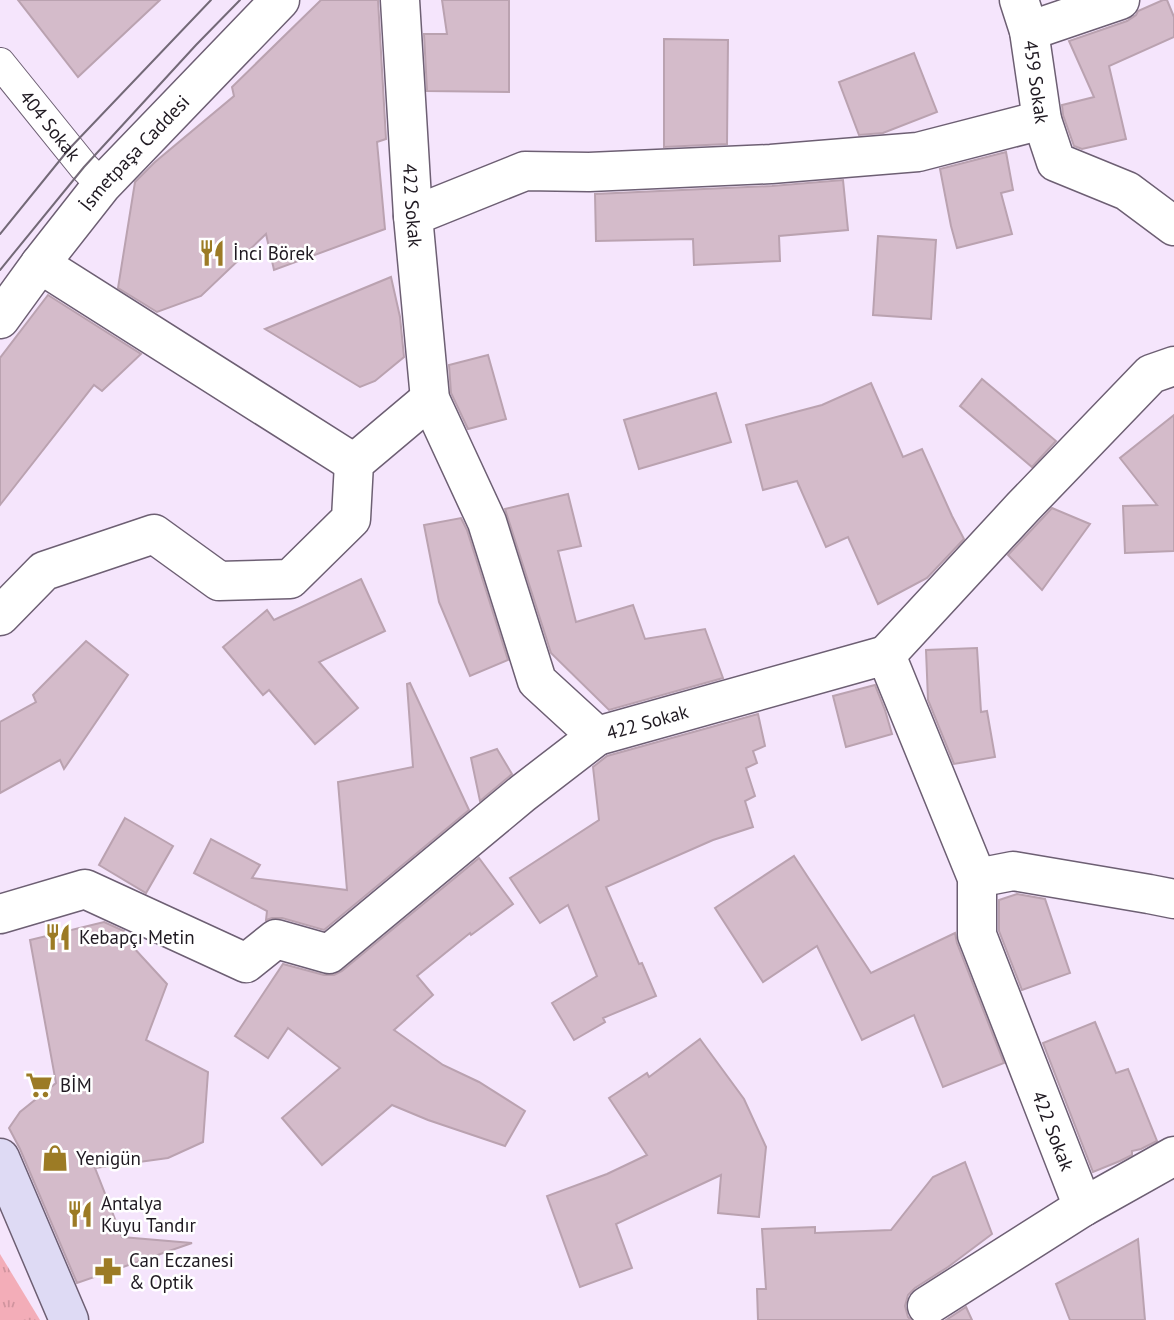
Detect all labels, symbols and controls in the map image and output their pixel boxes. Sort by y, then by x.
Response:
street label: 459 Sokak [1018,39,1054,125]
street label: 404 Sokak [15,85,86,165]
street label: İsmetpaşa Caddesi [74,90,194,216]
street label: 422 Sokak [398,163,428,249]
restaurant icon: İnci Börek [197,238,227,268]
place label: İnci Börek [233,241,314,265]
street label: 422 Sokak [604,699,691,745]
restaurant icon: Kebapçı Metin [43,922,73,952]
place label: Kebapçı Metin [79,925,195,949]
supermarket icon: BİM [24,1070,54,1100]
place label: BİM [60,1073,92,1097]
street label: 422 Sokak [1027,1087,1080,1174]
shop icon: Yenigün [40,1143,70,1173]
place label: Yenigün [76,1146,141,1170]
place label: Antalya Kuyu Tandır [101,1191,197,1237]
restaurant icon: Antalya Kuyu Tandır [65,1199,95,1229]
place label: Can Eczanesi & Optik [129,1248,234,1294]
pharmacy icon: Can Eczanesi & Optik [93,1256,123,1286]

